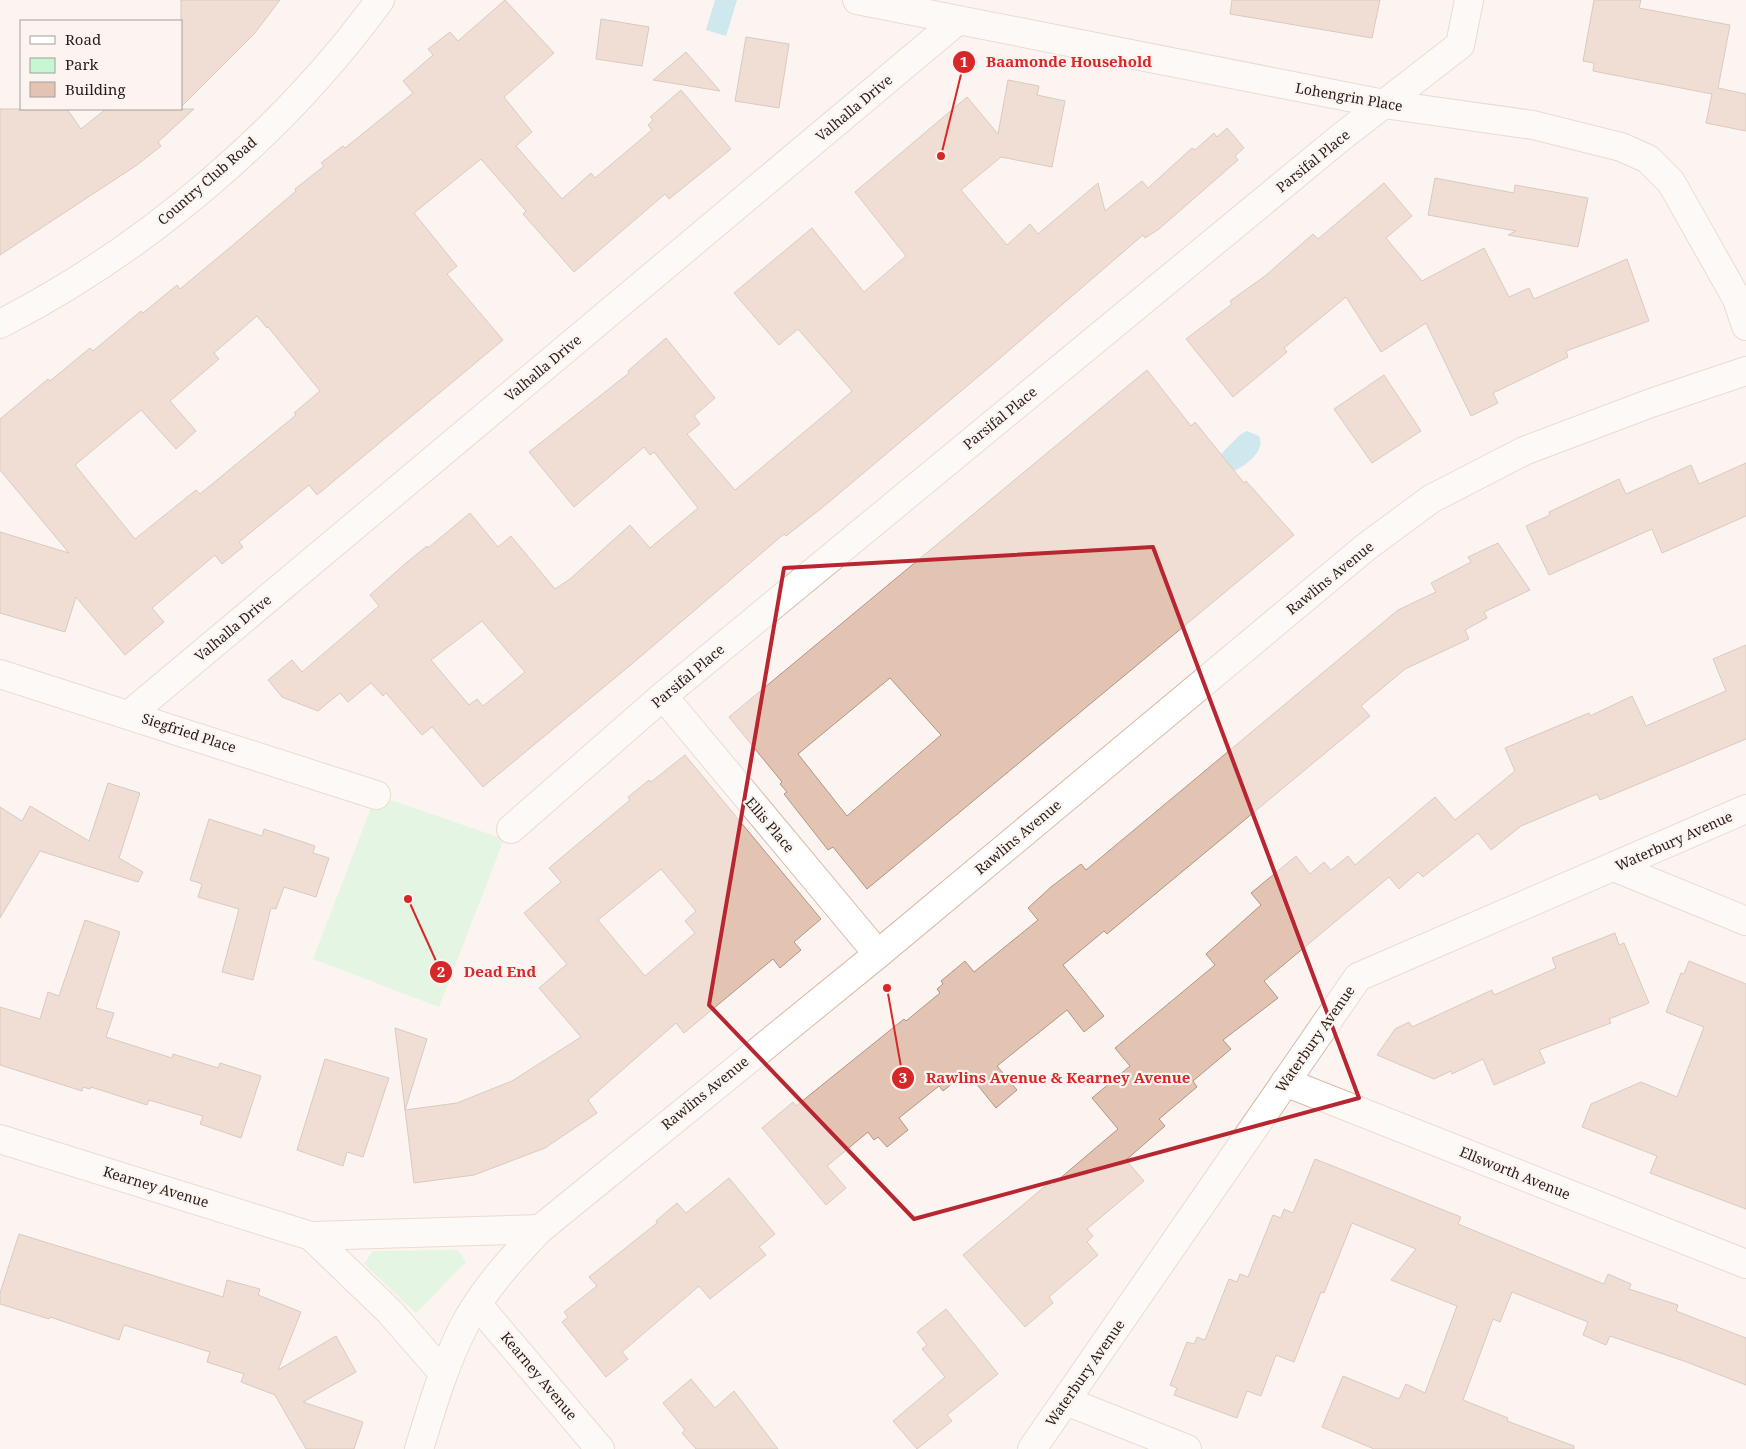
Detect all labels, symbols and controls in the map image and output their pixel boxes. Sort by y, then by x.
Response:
legend [20,20,182,110]
text: Road [65,29,101,49]
callout: Baamonde Household [951,47,1162,77]
text: 1 [960,51,968,71]
text: Baamonde Household [986,51,1152,71]
text: Park [65,54,99,74]
street label: Valhalla Drive [811,70,896,145]
street label: Lohengrin Place [1294,78,1404,115]
text: Building [65,79,126,99]
street label: Parsifal Place [1272,125,1354,196]
street label: Country Club Road [153,132,261,229]
street label: Valhalla Drive [500,330,585,405]
street label: Parsifal Place [959,382,1041,453]
street label: Rawlins Avenue [1282,537,1377,619]
street label: Valhalla Drive [190,590,275,665]
street label: Parsifal Place [647,639,728,712]
street label: Siegfried Place [140,708,239,757]
street label: Ellis Place [742,793,799,856]
street label: Rawlins Avenue [971,795,1065,878]
street label: Waterbury Avenue [1612,806,1735,875]
callout: Dead End [429,957,546,987]
text: 2 [437,961,445,981]
text: Dead End [464,961,536,981]
street label: Waterbury Avenue [1271,982,1359,1096]
street label: Rawlins Avenue [657,1052,752,1134]
callout: Rawlins Avenue & Kearney Avenue [890,1063,1200,1093]
text: 3 [899,1067,907,1087]
text: Rawlins Avenue & Kearney Avenue [926,1067,1190,1087]
street label: Ellsworth Avenue [1457,1142,1573,1203]
street label: Kearney Avenue [101,1161,211,1212]
street label: Waterbury Avenue [1041,1316,1129,1430]
street label: Kearney Avenue [497,1328,582,1424]

